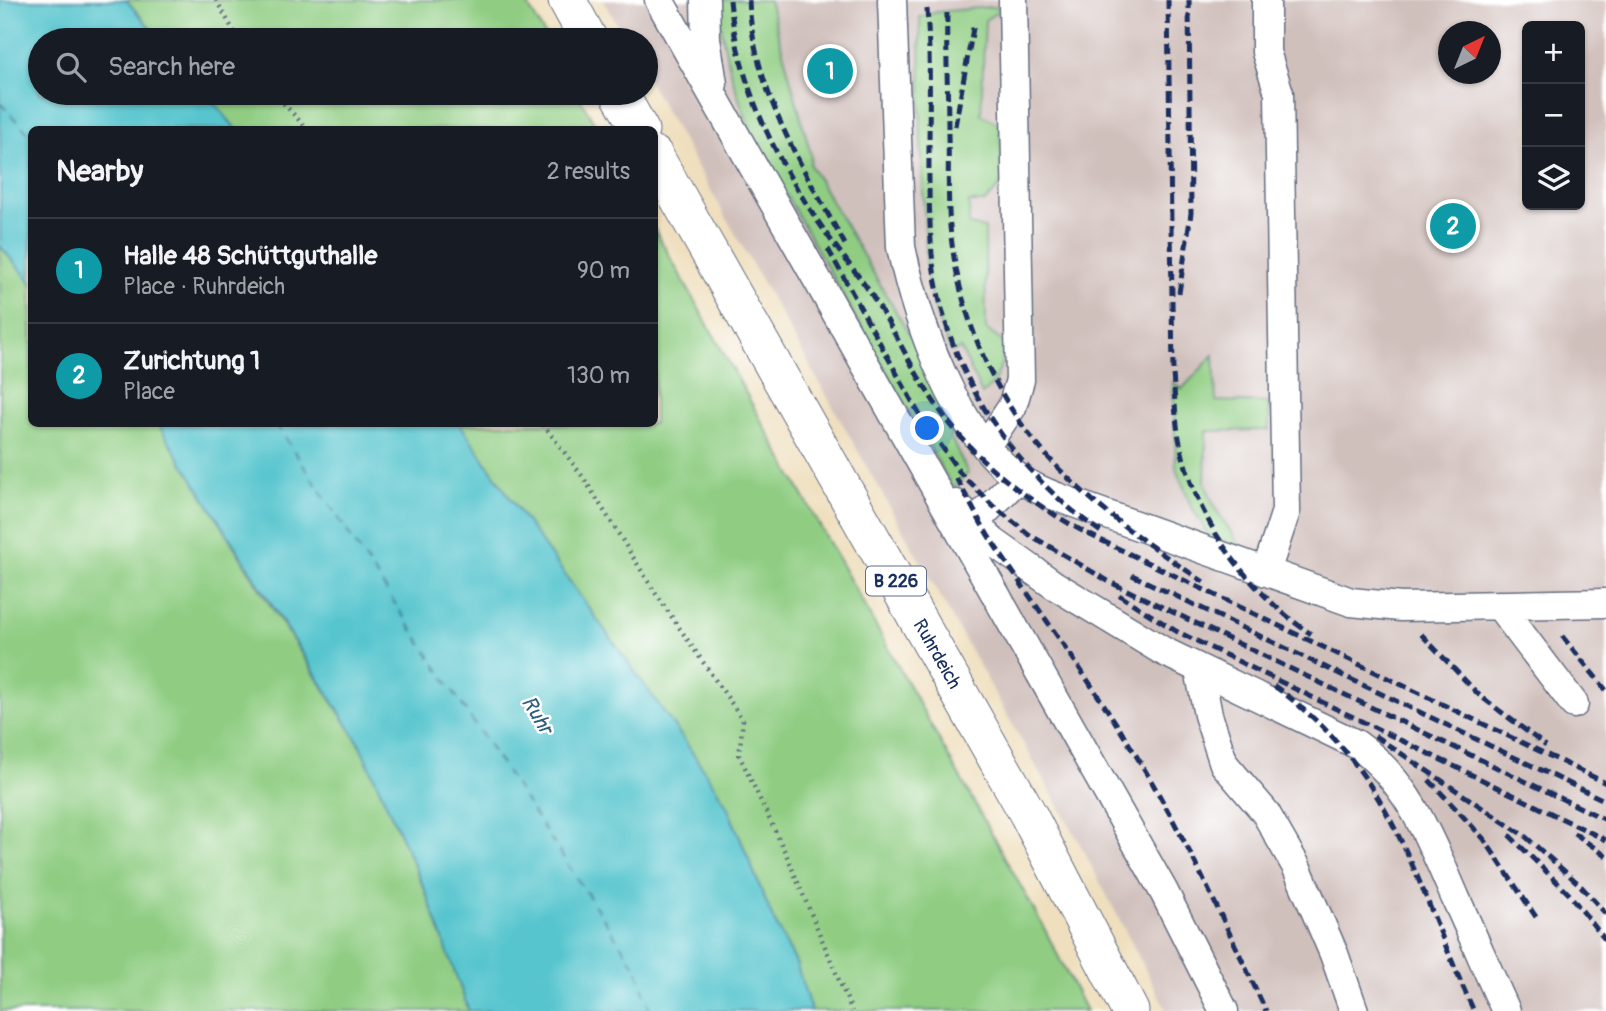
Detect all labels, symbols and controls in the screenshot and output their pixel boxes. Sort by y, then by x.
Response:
north arrow [1438,21,1501,84]
map controls [1522,21,1585,210]
button: + [1522,21,1585,84]
search box [28,28,658,105]
pin: 1 [807,45,853,97]
icon: search [52,48,90,86]
text: Search here [108,51,235,83]
button: − [1522,84,1585,147]
button: layers [1522,147,1585,210]
text: Nearby [56,153,143,190]
text: 2 results [547,157,630,186]
pin: 2 [1430,200,1476,252]
text: Halle 48 Schüttguthalle [123,240,377,272]
text: 1 [75,256,84,285]
text: 90 m [577,256,630,285]
text: Place · Ruhrdeich [123,272,285,301]
text: Zurichtung 1 [123,345,260,377]
text: 2 [73,361,85,390]
text: 130 m [567,361,630,390]
text: Place [123,377,175,406]
your location [910,411,944,445]
road number: B 226 [866,566,926,596]
street label: Ruhrdeich [907,615,967,693]
water label: Ruhr [515,691,560,741]

